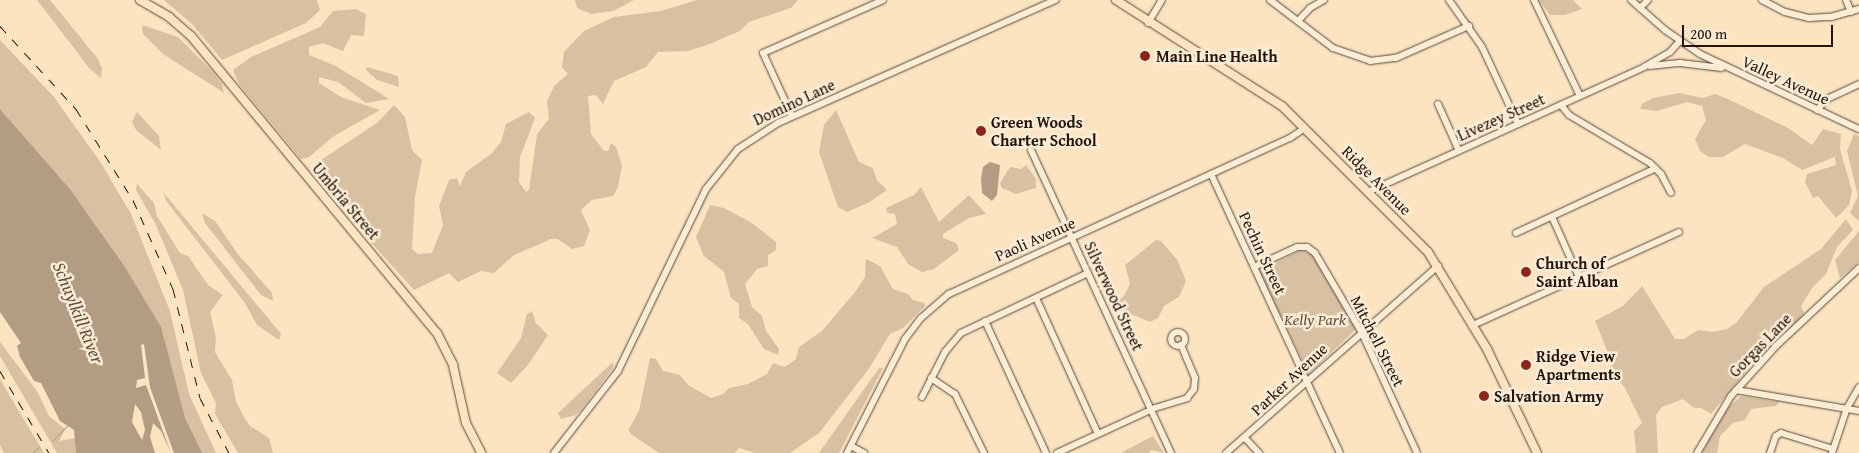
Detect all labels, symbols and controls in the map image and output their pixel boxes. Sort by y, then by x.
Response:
scale bar [1684,15,1835,47]
text: 200 m [1690,23,1727,44]
place label: Main Line Health [1156,46,1278,66]
marker: Main Line Health [1138,49,1152,63]
street label: Valley Avenue [1739,51,1833,109]
street label: Domino Lane [750,75,838,129]
street label: Livezey Street [1454,89,1548,145]
place label: Green Woods Charter School [991,112,1097,150]
marker: Green Woods Charter School [975,125,987,137]
street label: Ridge Avenue [1338,141,1416,219]
street label: Umbria Street [308,159,384,243]
street label: Pechin Street [1235,208,1291,298]
street label: Paoli Avenue [992,213,1078,265]
street label: Silverwood Street [1080,238,1148,354]
place label: Church of Saint Alban [1536,253,1618,291]
water label: Schuylkill River [48,259,108,367]
marker: Church of Saint Alban [1520,266,1532,278]
street label: Mitchell Street [1347,292,1409,390]
park label: Kelly Park [1284,309,1346,329]
street label: Gorgas Lane [1725,309,1795,381]
street label: Parker Avenue [1247,339,1331,419]
place label: Ridge View Apartments [1536,346,1621,384]
marker: Ridge View Apartments [1520,359,1532,371]
place label: Salvation Army [1494,386,1604,406]
marker: Salvation Army [1478,390,1490,402]

